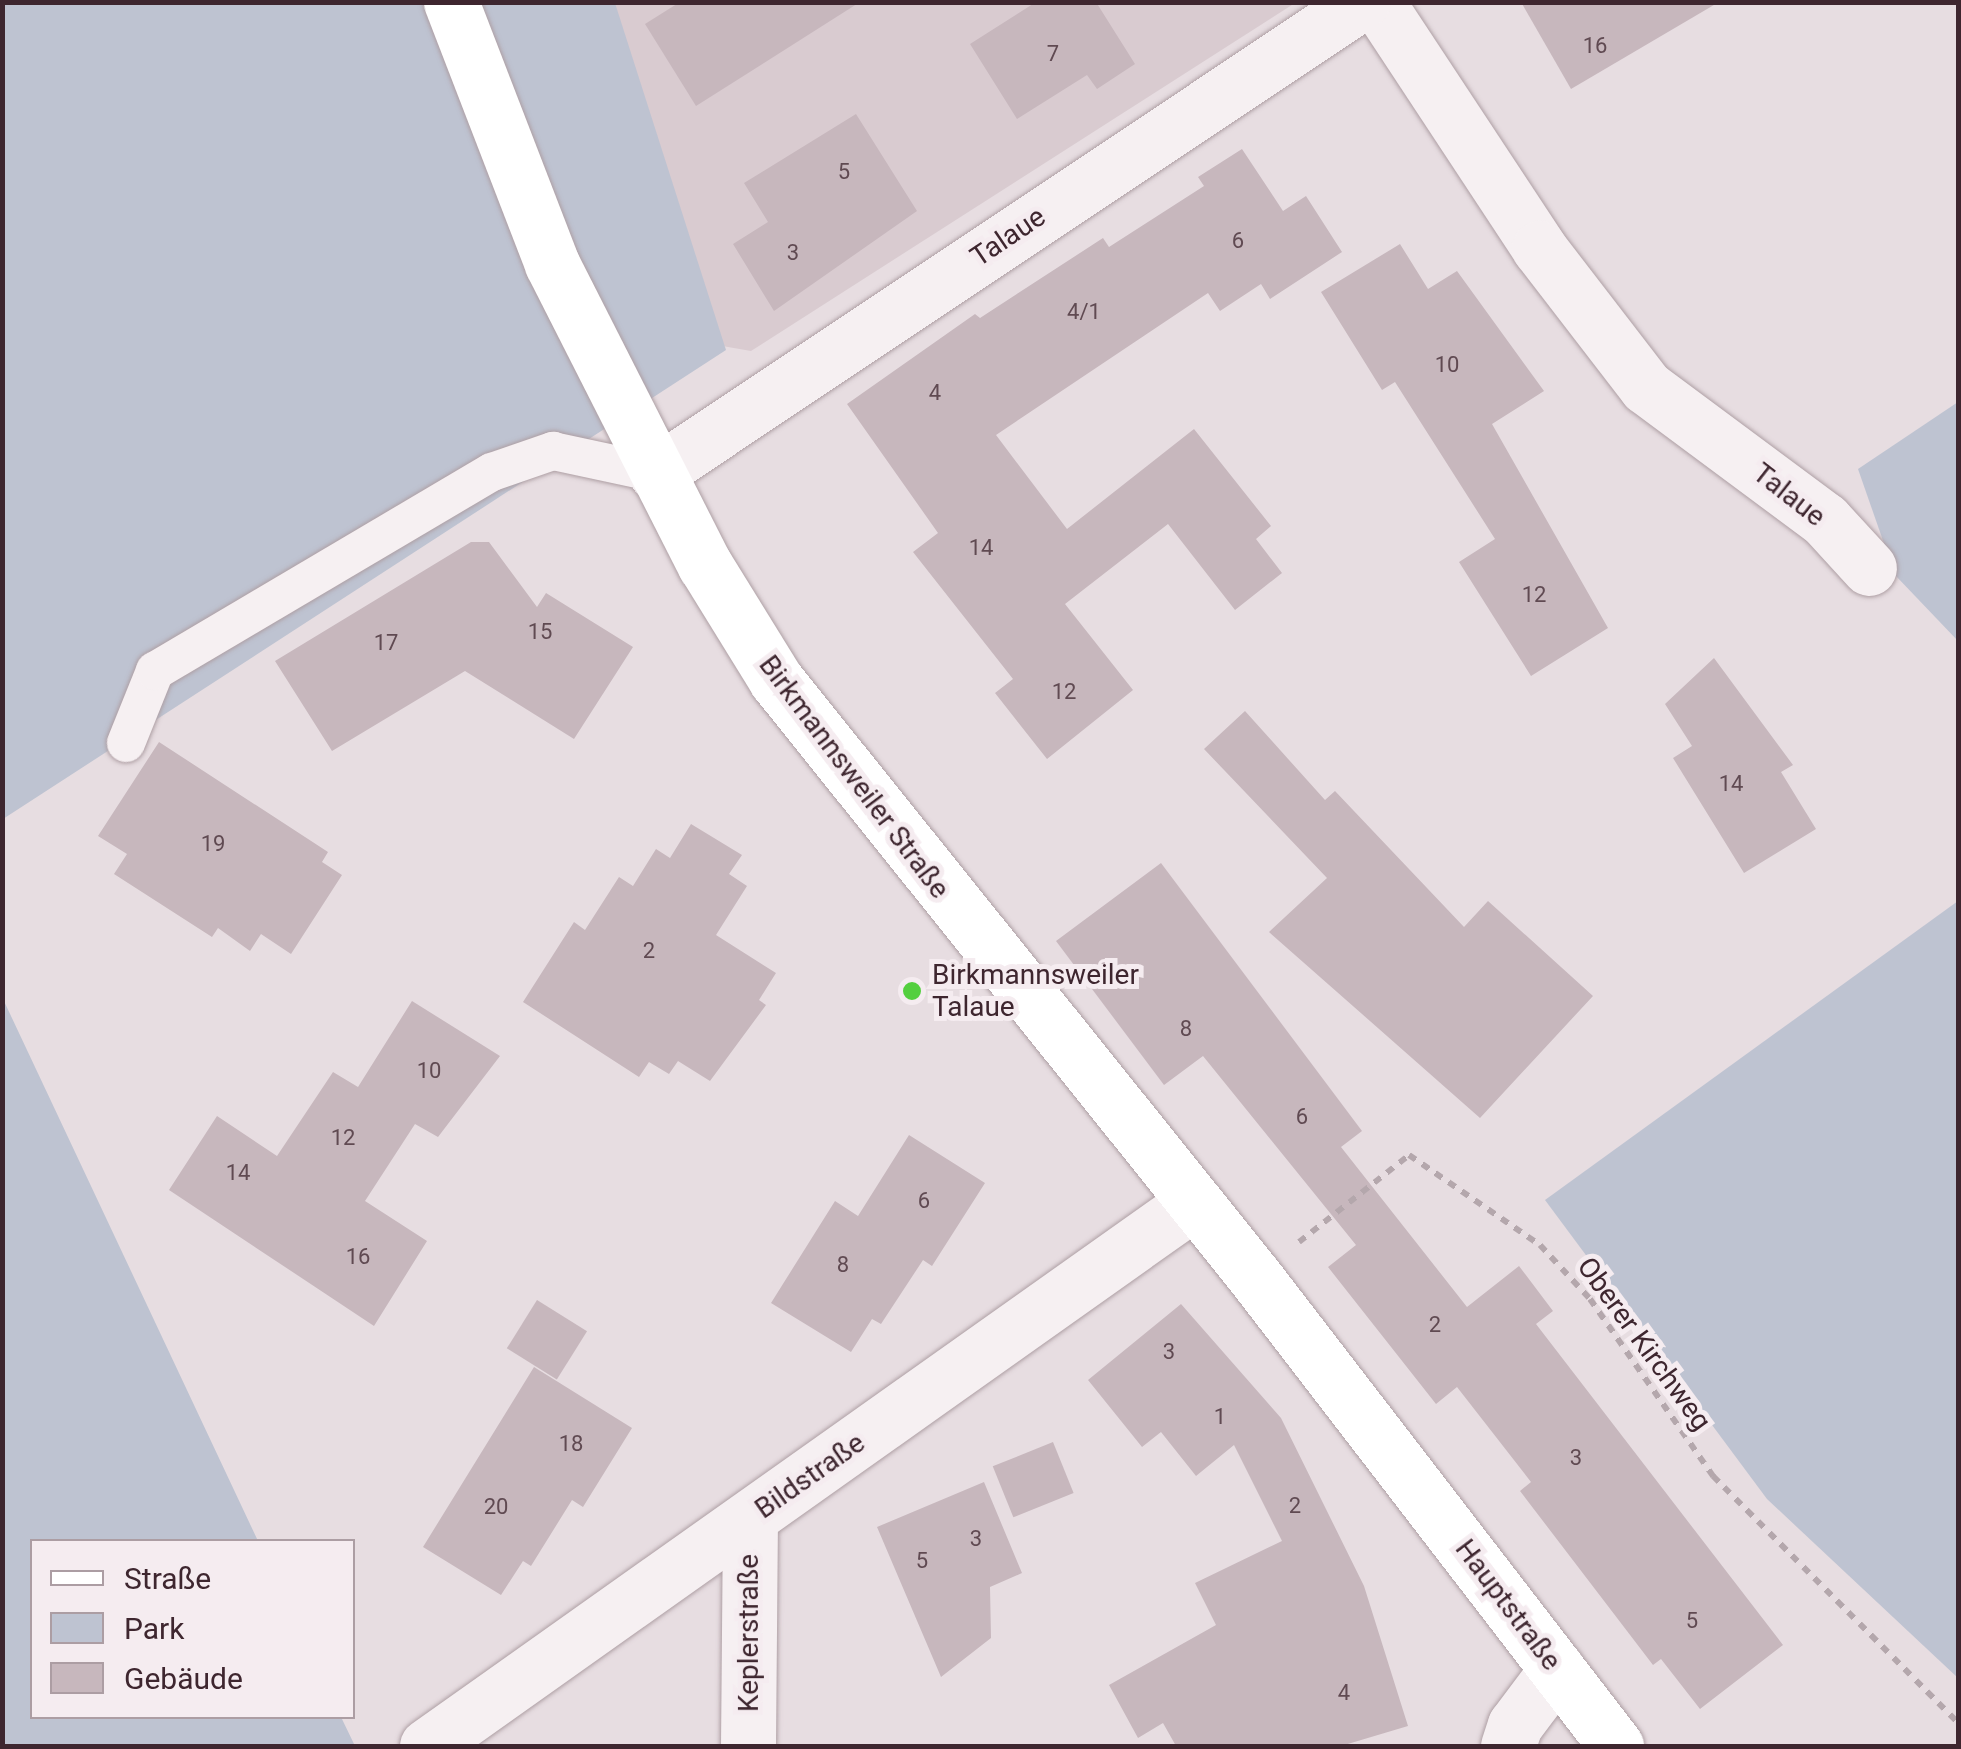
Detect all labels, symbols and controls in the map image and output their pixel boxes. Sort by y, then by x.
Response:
house number: 16 [1583,33,1607,59]
house number: 7 [1047,41,1059,67]
house number: 5 [838,159,850,185]
street label: Talaue [964,200,1052,274]
house number: 6 [1232,228,1244,254]
house number: 3 [787,240,799,266]
house number: 4/1 [1067,299,1101,325]
house number: 10 [1435,352,1459,378]
house number: 4 [929,380,941,406]
street label: Talaue [1746,456,1832,534]
house number: 14 [969,535,993,561]
house number: 12 [1522,582,1546,608]
house number: 15 [528,619,552,645]
house number: 17 [374,630,398,656]
street label: Birkmannsweiler Straße [752,649,956,905]
house number: 12 [1052,679,1076,705]
house number: 14 [1719,771,1743,797]
house number: 19 [201,831,225,857]
house number: 2 [643,938,655,964]
place label: Birkmannsweiler Talaue [932,958,1139,1024]
marker: Birkmannsweiler Talaue [901,980,923,1002]
house number: 8 [1180,1016,1192,1042]
house number: 10 [417,1058,441,1084]
house number: 6 [1296,1104,1308,1130]
house number: 12 [331,1125,355,1151]
house number: 14 [226,1160,250,1186]
house number: 6 [918,1188,930,1214]
house number: 16 [346,1244,370,1270]
street label: Oberer Kirchweg [1570,1251,1718,1437]
house number: 8 [837,1252,849,1278]
house number: 2 [1429,1312,1441,1338]
house number: 3 [1163,1339,1175,1365]
house number: 1 [1214,1404,1226,1430]
street label: Bildstraße [749,1426,871,1526]
house number: 18 [559,1431,583,1457]
house number: 3 [1570,1445,1582,1471]
house number: 2 [1289,1493,1301,1519]
house number: 20 [484,1494,508,1520]
house number: 3 [970,1526,982,1552]
street label: Hauptstraße [1448,1533,1568,1677]
legend [30,1539,355,1719]
house number: 5 [916,1548,928,1574]
street label: Keplerstraße [732,1554,766,1712]
text: Straße [124,1561,211,1596]
house number: 5 [1686,1608,1698,1634]
text: Park [124,1611,184,1646]
text: Gebäude [124,1661,243,1696]
house number: 4 [1338,1680,1350,1706]

